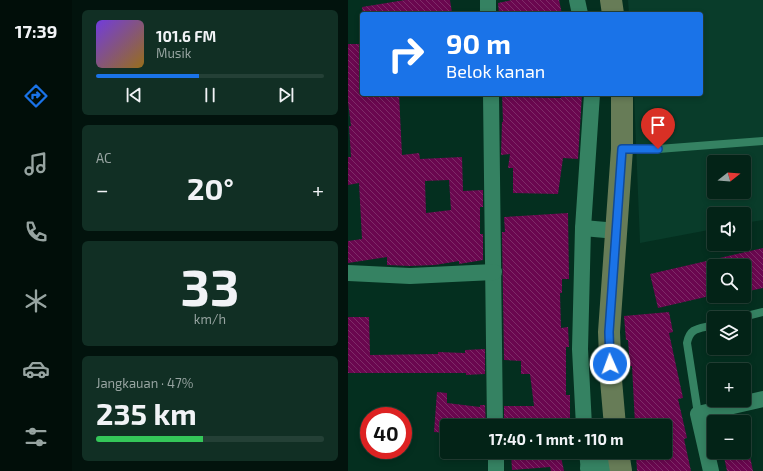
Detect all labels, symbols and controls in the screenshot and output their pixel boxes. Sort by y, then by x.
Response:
text: 17:39 [15,20,57,42]
text: 90 m [446,26,511,60]
text: 101.6 FM [156,27,216,45]
icon: right [380,28,432,80]
text: Musik [156,45,191,61]
text: Belok kanan [446,60,545,82]
icon: directions [22,82,50,110]
icon: previous [123,84,145,106]
icon: pause [199,84,221,106]
icon: next [275,84,297,106]
pin [641,108,675,149]
icon: arrive [647,114,669,136]
icon: music [22,150,50,178]
text: AC [96,150,111,166]
north arrow [707,155,751,199]
map controls [707,155,751,459]
text: 20° [187,170,234,206]
text: − [96,176,109,202]
text: + [312,176,324,202]
button: sound [707,207,751,251]
icon: phone [22,218,50,246]
text: 33 [181,254,239,316]
button: search [707,259,751,303]
icon: climate [22,287,50,315]
text: km/h [194,311,226,327]
button: layers [707,311,751,355]
position arrow [589,343,631,385]
icon: car [22,355,50,383]
button: + [707,363,751,407]
text: Jangkauan · 47% [96,375,193,391]
text: 235 km [96,395,197,431]
speed limit sign: 40 [360,407,412,459]
button: − [707,415,751,459]
icon: filters [22,423,50,451]
text: 17:40 · 1 mnt · 110 m [489,430,623,448]

